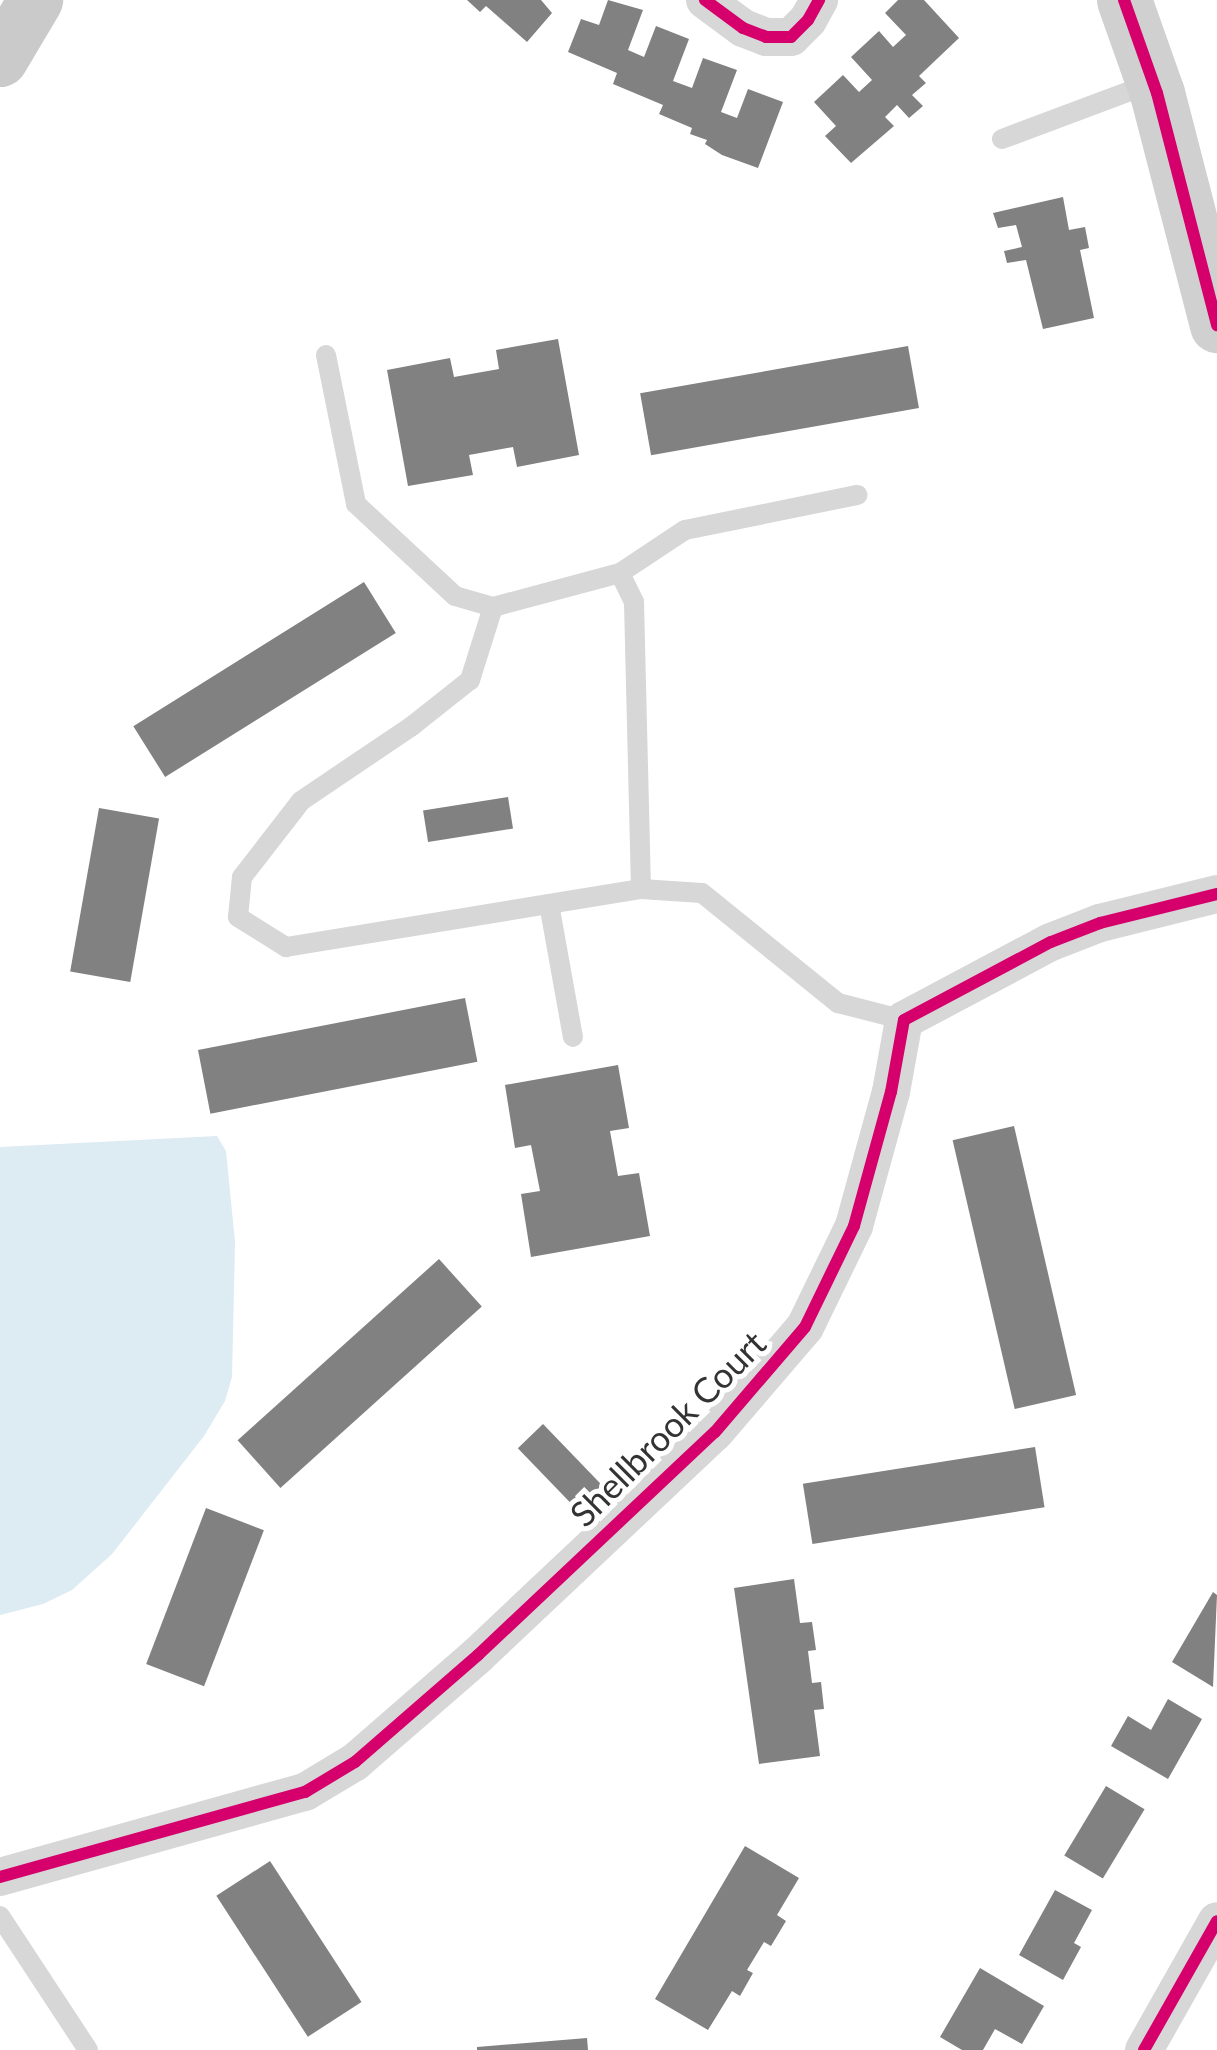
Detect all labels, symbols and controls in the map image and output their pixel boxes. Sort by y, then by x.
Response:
street label: Shellbrook Court [561,1322,773,1534]

